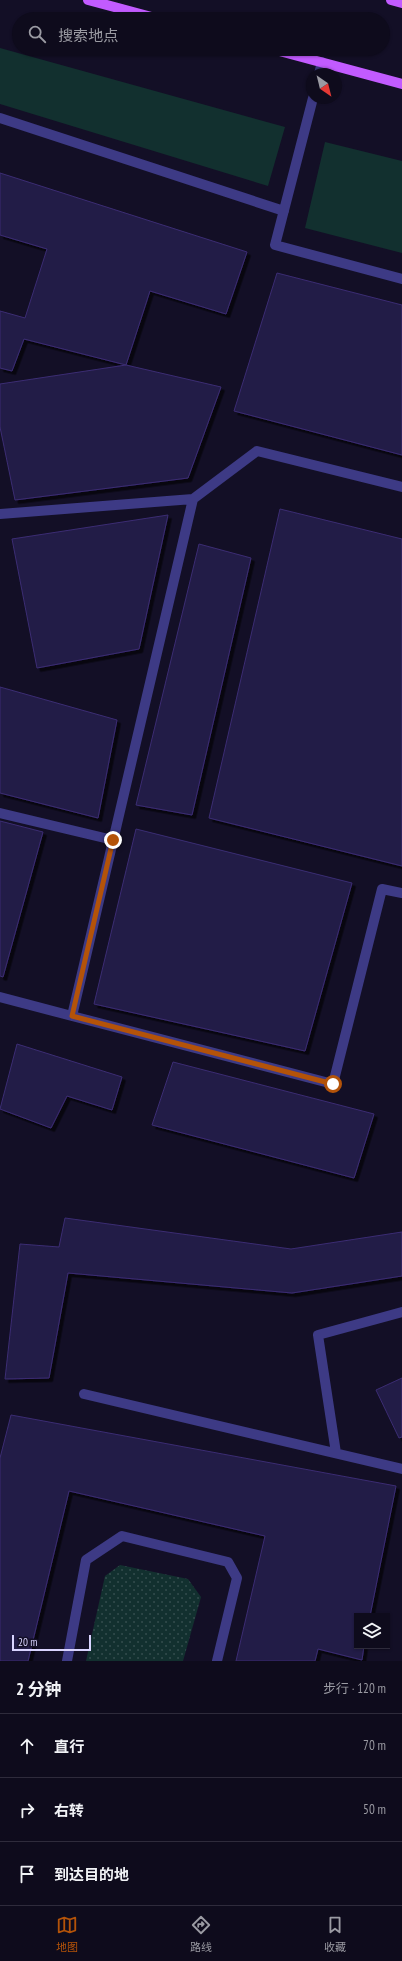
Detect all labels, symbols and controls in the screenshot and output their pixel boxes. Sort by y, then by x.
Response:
search box [12,12,390,56]
icon: search [26,23,48,45]
text: 搜索地点 [58,26,118,45]
north arrow [306,68,342,104]
route end [104,831,122,849]
route start [324,1075,342,1093]
map controls [354,1613,390,1649]
button: layers [354,1613,390,1649]
scale bar [12,1633,91,1652]
text: 20 m [18,1635,37,1649]
text: 2 分钟 [16,1678,62,1700]
text: 步行 · 120 m [323,1680,386,1697]
icon: ahead [16,1735,38,1757]
text: 直行 [54,1737,84,1756]
text: 70 m [363,1737,386,1754]
icon: right [16,1799,38,1821]
text: 右转 [54,1801,84,1820]
text: 50 m [363,1801,386,1818]
icon: arrive [16,1863,38,1885]
text: 到达目的地 [54,1865,129,1884]
tab: 地图 [56,1914,78,1954]
tab: 路线 [190,1914,212,1954]
tab: 收藏 [324,1914,346,1954]

